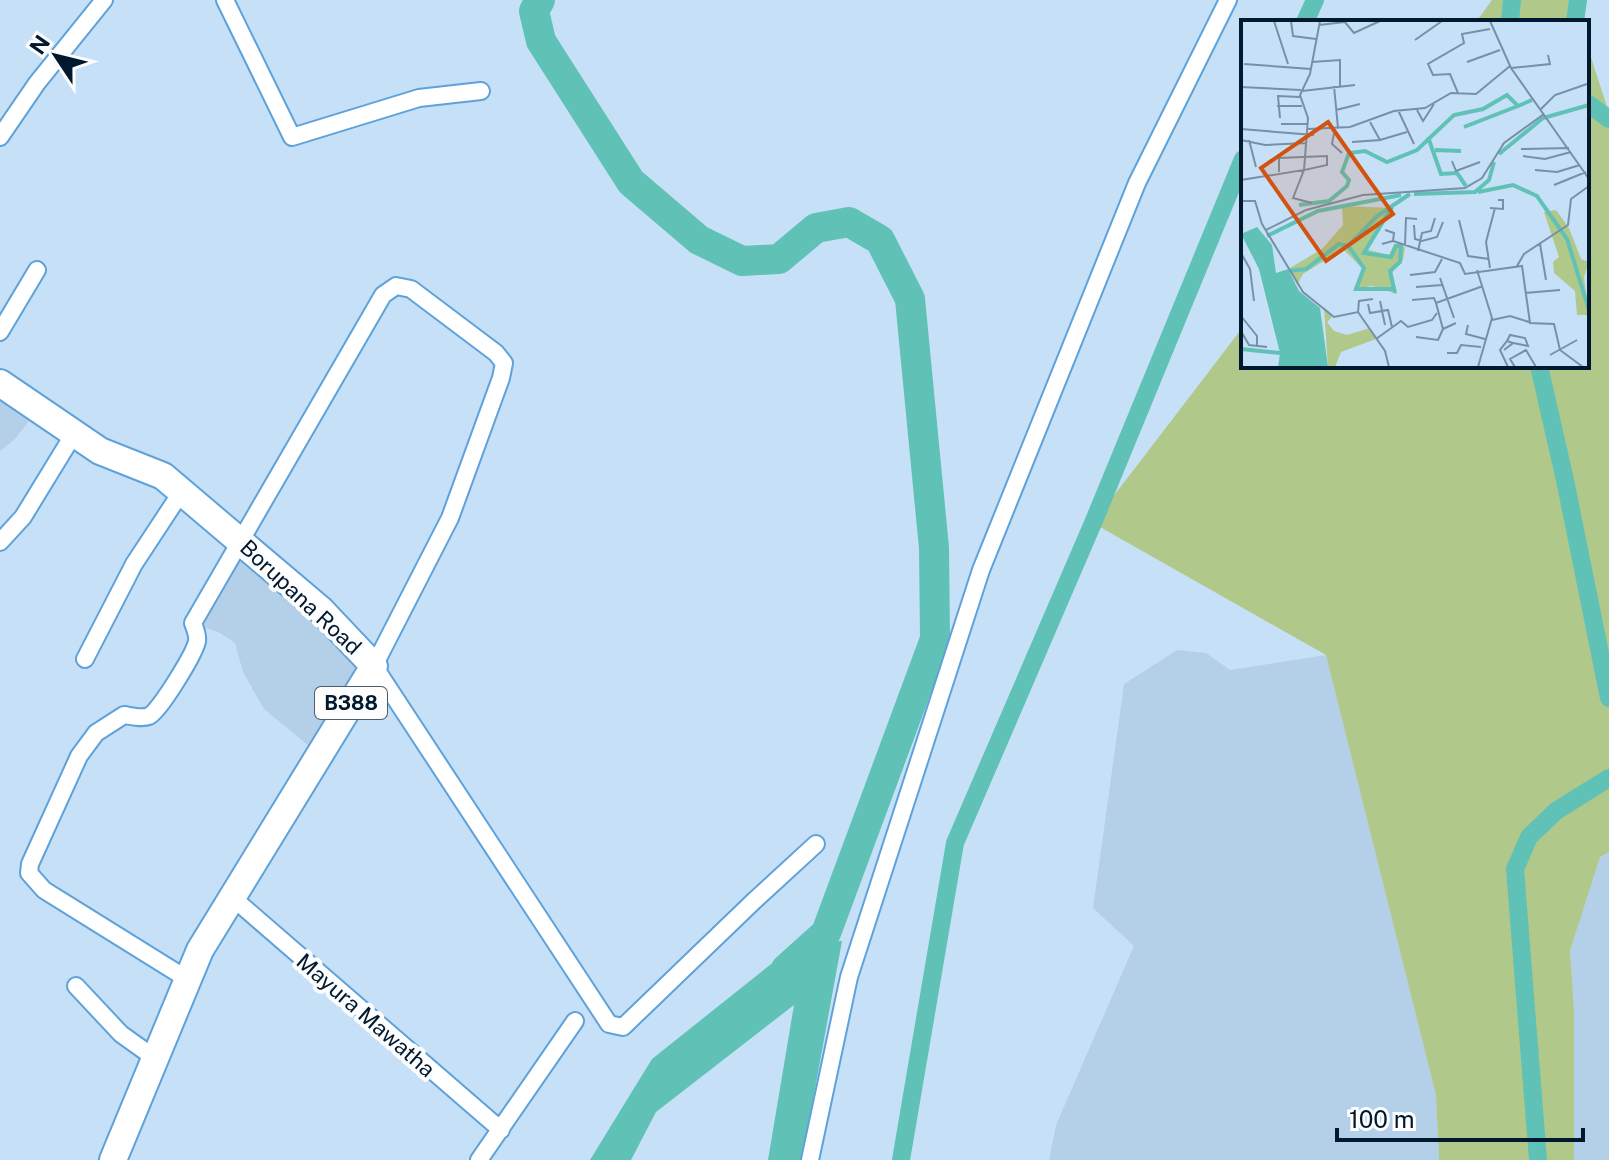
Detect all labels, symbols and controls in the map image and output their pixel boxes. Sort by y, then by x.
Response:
north arrow [16,16,96,96]
inset map [1241,20,1589,368]
text: N [24,30,55,59]
street label: Borupana Road [235,534,367,660]
road number: B388 [315,687,387,719]
street label: Mayura Mawatha [292,948,440,1082]
scale bar [1337,1092,1583,1142]
text: 100 m [1349,1105,1415,1133]

